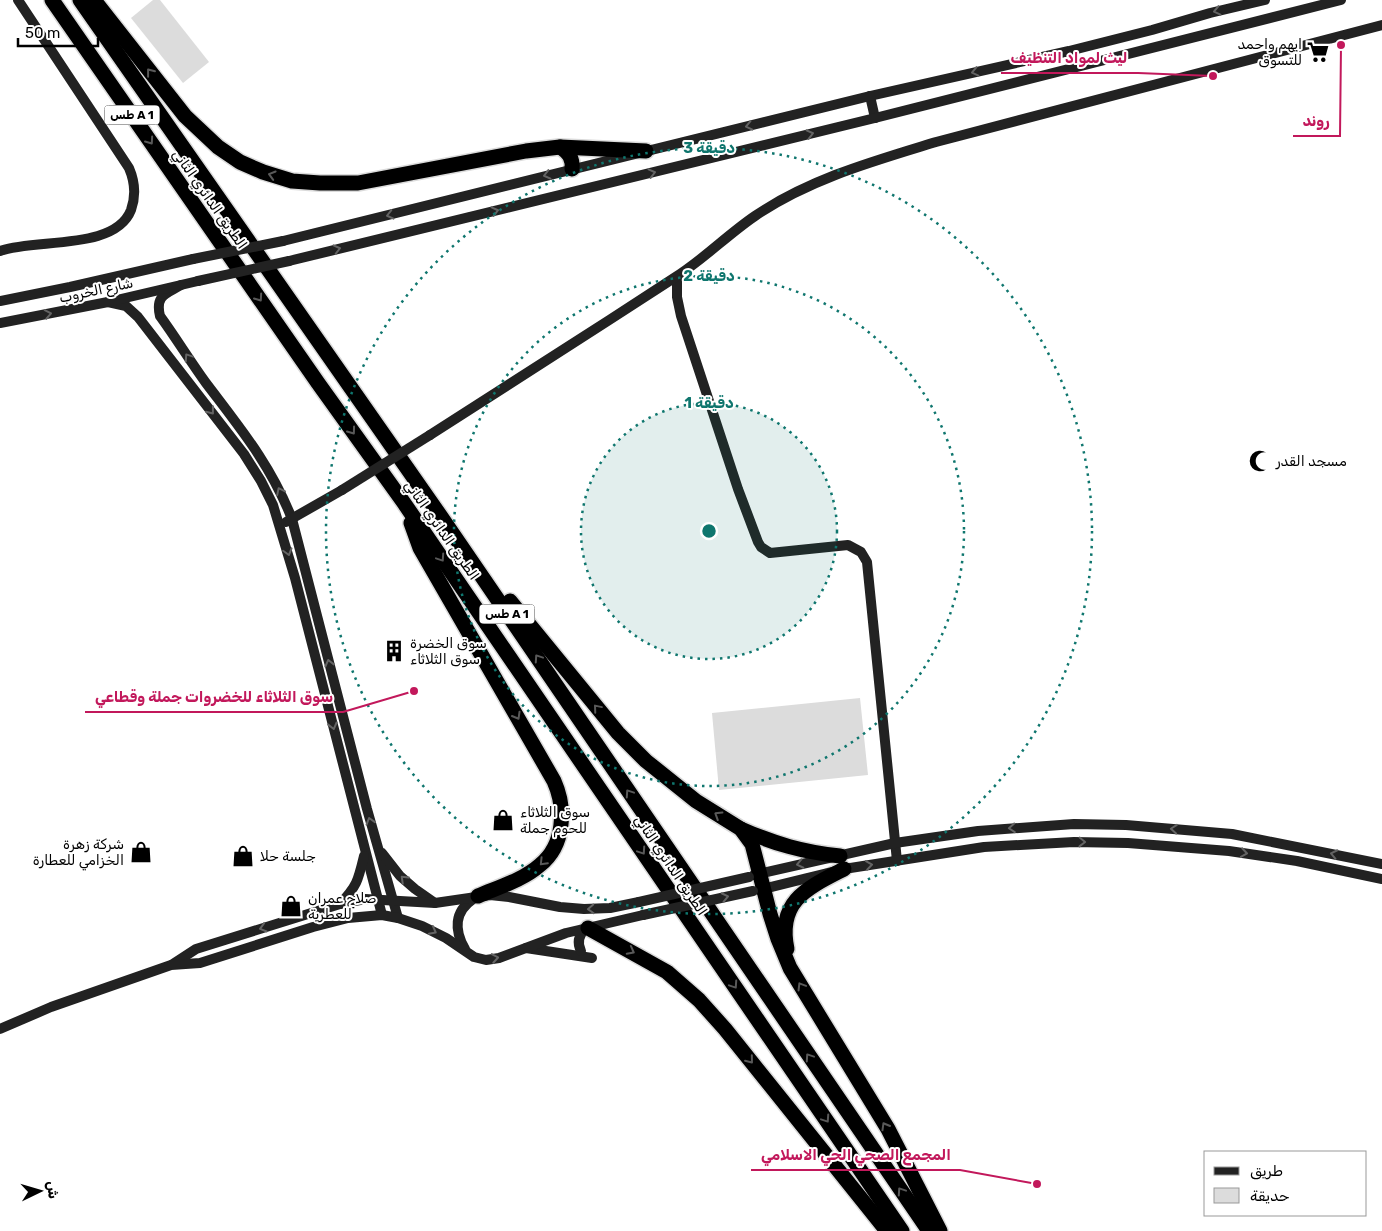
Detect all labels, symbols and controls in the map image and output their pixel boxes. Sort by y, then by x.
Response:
one-way arrow [1213,5,1222,16]
scale bar [18,15,98,47]
text: 50 m [25,24,60,42]
place label: ايهم واحمد للتسوق [1238,36,1302,69]
supermarket icon: ايهم واحمد للتسوق [1305,39,1331,65]
callout: ليث لمواد التنظيف [1001,43,1138,73]
text: ليث لمواد التنظيف [1011,49,1127,67]
one-way arrow [970,66,979,77]
one-way arrow [148,69,156,78]
road number: طس A 1 [104,106,160,124]
callout: روند [1293,106,1340,136]
text: روند [1302,112,1330,130]
one-way arrow [744,120,753,131]
one-way arrow [806,129,815,140]
one-way arrow [144,135,153,144]
text: 3 دقيقة [683,139,735,157]
street label: الطريق الدائري الثاني [167,146,250,254]
one-way arrow [648,168,657,179]
one-way arrow [268,170,276,180]
one-way arrow [544,170,552,180]
one-way arrow [490,206,499,217]
one-way arrow [385,209,394,220]
one-way arrow [332,244,341,255]
text: 2 دقيقة [683,267,735,285]
street label: شارع الخروب [58,274,135,309]
one-way arrow [253,292,262,302]
one-way arrow [43,309,52,319]
one-way arrow [185,353,195,362]
text: 1 دقيقة [684,394,734,412]
one-way arrow [205,405,213,414]
one-way arrow [346,425,355,435]
mosque icon: مسجد القدر [1247,448,1273,474]
place label: مسجد القدر [1275,453,1347,470]
street label: الطريق الدائري الثاني [399,477,482,585]
one-way arrow [276,487,286,496]
centre of rings [700,522,718,540]
one-way arrow [282,547,292,556]
one-way arrow [435,553,445,562]
road number: طس A 1 [480,604,534,624]
place label: سوق الخضرة سوق الثلاثاء [410,635,487,668]
building icon: سوق الخضرة سوق الثلاثاء [381,638,407,664]
one-way arrow [535,654,544,664]
one-way arrow [325,660,335,668]
callout: سوق الثلاثاء للخضروات جملة وقطاعي [85,682,343,712]
text: سوق الثلاثاء للخضروات جملة وقطاعي [95,688,333,709]
one-way arrow [593,704,602,713]
one-way arrow [510,710,520,719]
one-way arrow [327,722,338,731]
one-way arrow [626,789,635,798]
place label: سوق الثلاثاء للحوم جملة [520,804,590,838]
shop icon: سوق الثلاثاء للحوم جملة [490,807,516,833]
one-way arrow [714,811,723,821]
street label: الطريق الدائري الثاني [629,812,711,920]
one-way arrow [366,817,376,825]
one-way arrow [1007,823,1015,834]
one-way arrow [1170,824,1178,835]
place label: شركة زهرة الخزامي للعطارة [33,836,124,871]
one-way arrow [1078,837,1086,848]
shop icon: شركة زهرة الخزامي للعطارة [128,839,154,865]
shop icon: جلسة حلا [230,843,256,869]
one-way arrow [636,845,645,855]
place label: جلسة حلا [260,848,316,865]
one-way arrow [1240,848,1248,858]
one-way arrow [1330,849,1339,860]
one-way arrow [540,856,549,865]
one-way arrow [796,859,805,869]
one-way arrow [865,860,873,871]
one-way arrow [400,876,409,885]
place label: صلاح عمران للعطرية [308,890,376,923]
one-way arrow [720,892,729,903]
shop icon: صلاح عمران للعطرية [278,893,304,919]
one-way arrow [587,903,595,914]
one-way arrow [260,923,268,933]
one-way arrow [428,925,437,935]
one-way arrow [626,945,635,955]
one-way arrow [490,954,499,964]
one-way arrow [728,979,737,989]
one-way arrow [798,983,808,992]
one-way arrow [806,1053,816,1062]
one-way arrow [744,1054,752,1063]
one-way arrow [820,1113,829,1123]
one-way arrow [882,1122,892,1131]
callout: المجمع الصحي الحي الاسلامي [751,1140,960,1170]
text: المجمع الصحي الحي الاسلامي [761,1146,951,1167]
legend [1204,1151,1367,1216]
text: طريق [1250,1162,1283,1180]
north arrow [15,1166,65,1216]
text: ش [43,1180,62,1200]
text: حديقة [1250,1187,1290,1205]
one-way arrow [898,1188,907,1197]

